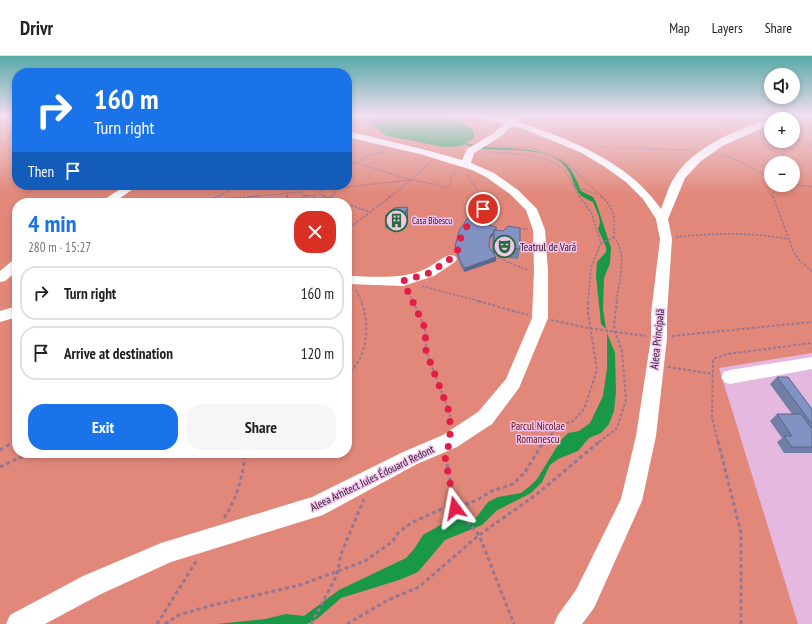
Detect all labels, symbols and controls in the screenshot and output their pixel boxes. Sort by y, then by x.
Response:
text: Drivr [20,16,53,40]
text: Map [669,19,690,37]
text: Layers [712,19,743,37]
text: Share [765,19,792,37]
map controls [764,68,800,192]
button: sound [764,68,800,104]
text: 160 m [94,80,158,117]
icon: right [28,84,80,136]
button: + [764,112,800,148]
text: Turn right [94,116,154,139]
button: − [764,156,800,192]
icon: arrive [62,160,84,182]
text: Then [28,162,54,181]
pin [466,192,500,226]
icon: arrive [472,198,494,220]
text: 4 min [28,208,76,239]
building icon: Casa Bibescu [384,208,410,234]
button: close [294,211,336,253]
place label: Casa Bibescu [412,215,452,226]
theatre icon: Teatrul de Vară [492,234,518,260]
text: 280 m · 15:27 [28,239,91,256]
place label: Teatrul de Vară [520,240,576,254]
icon: right [30,282,52,304]
text: Turn right [64,284,116,303]
text: 160 m [301,284,334,303]
street label: Aleea Principală [647,308,667,370]
icon: arrive [30,342,52,364]
text: Arrive at destination [64,344,173,363]
text: 120 m [301,344,334,363]
button: Exit [28,404,178,450]
button: Share [186,404,336,450]
park label: Parcul Nicolae Romanescu [511,419,565,446]
street label: Aleea Arhitect Jules Édouard Redont [308,442,436,514]
position arrow [434,487,476,529]

